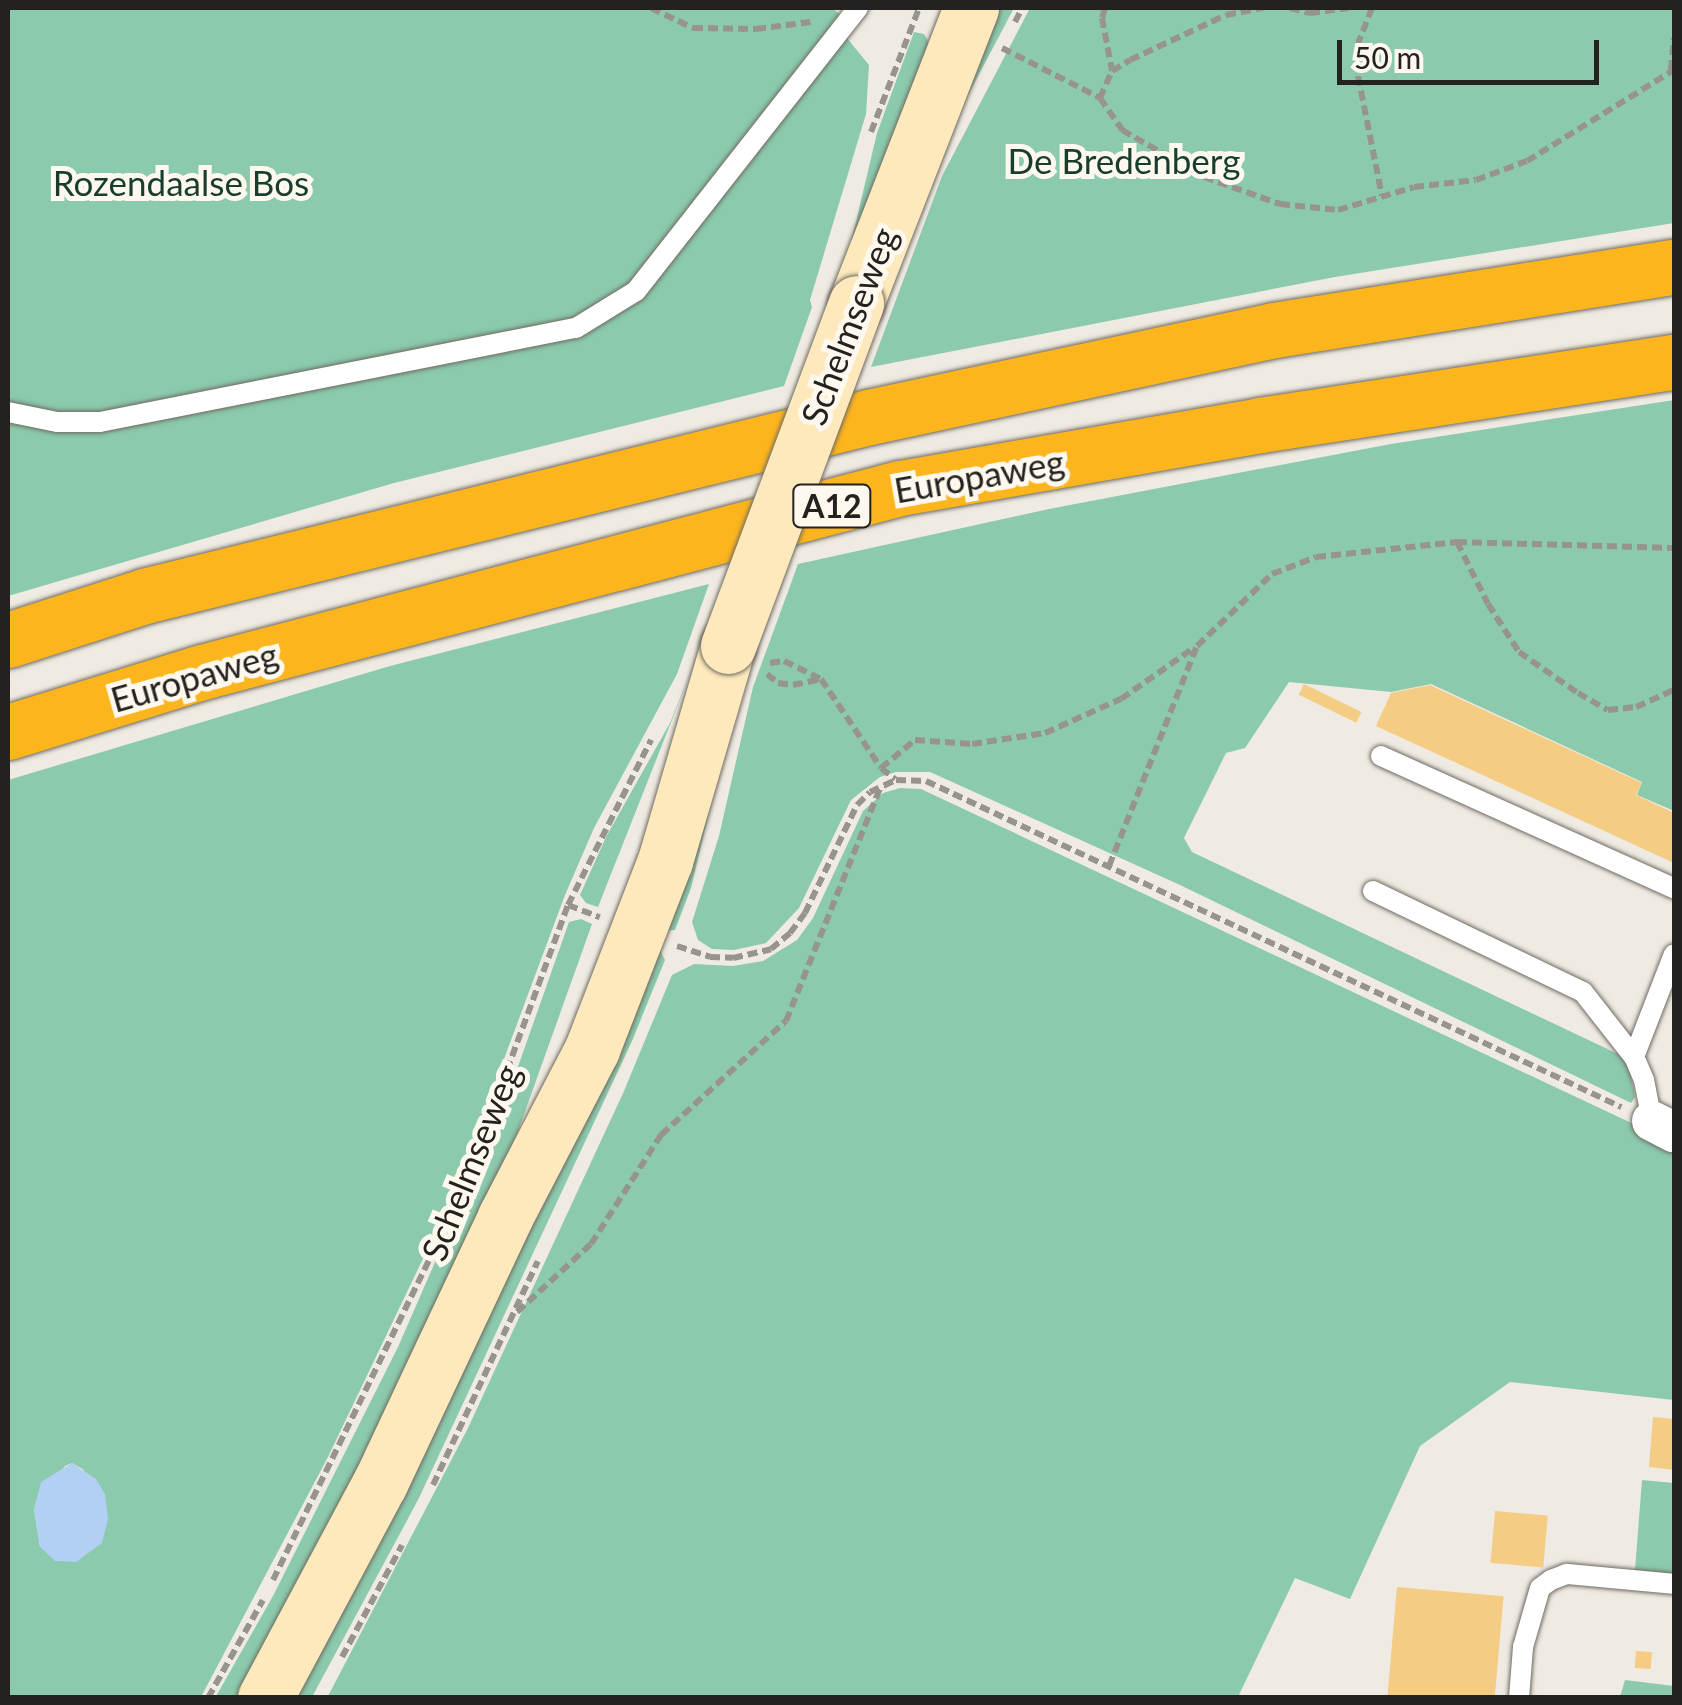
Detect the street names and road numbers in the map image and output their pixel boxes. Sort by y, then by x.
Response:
street label: Schelmseweg [791,221,905,431]
street label: Europaweg [891,439,1067,511]
road number: A12 [792,479,872,533]
street label: Europaweg [106,632,282,720]
street label: Schelmseweg [412,1058,528,1266]

